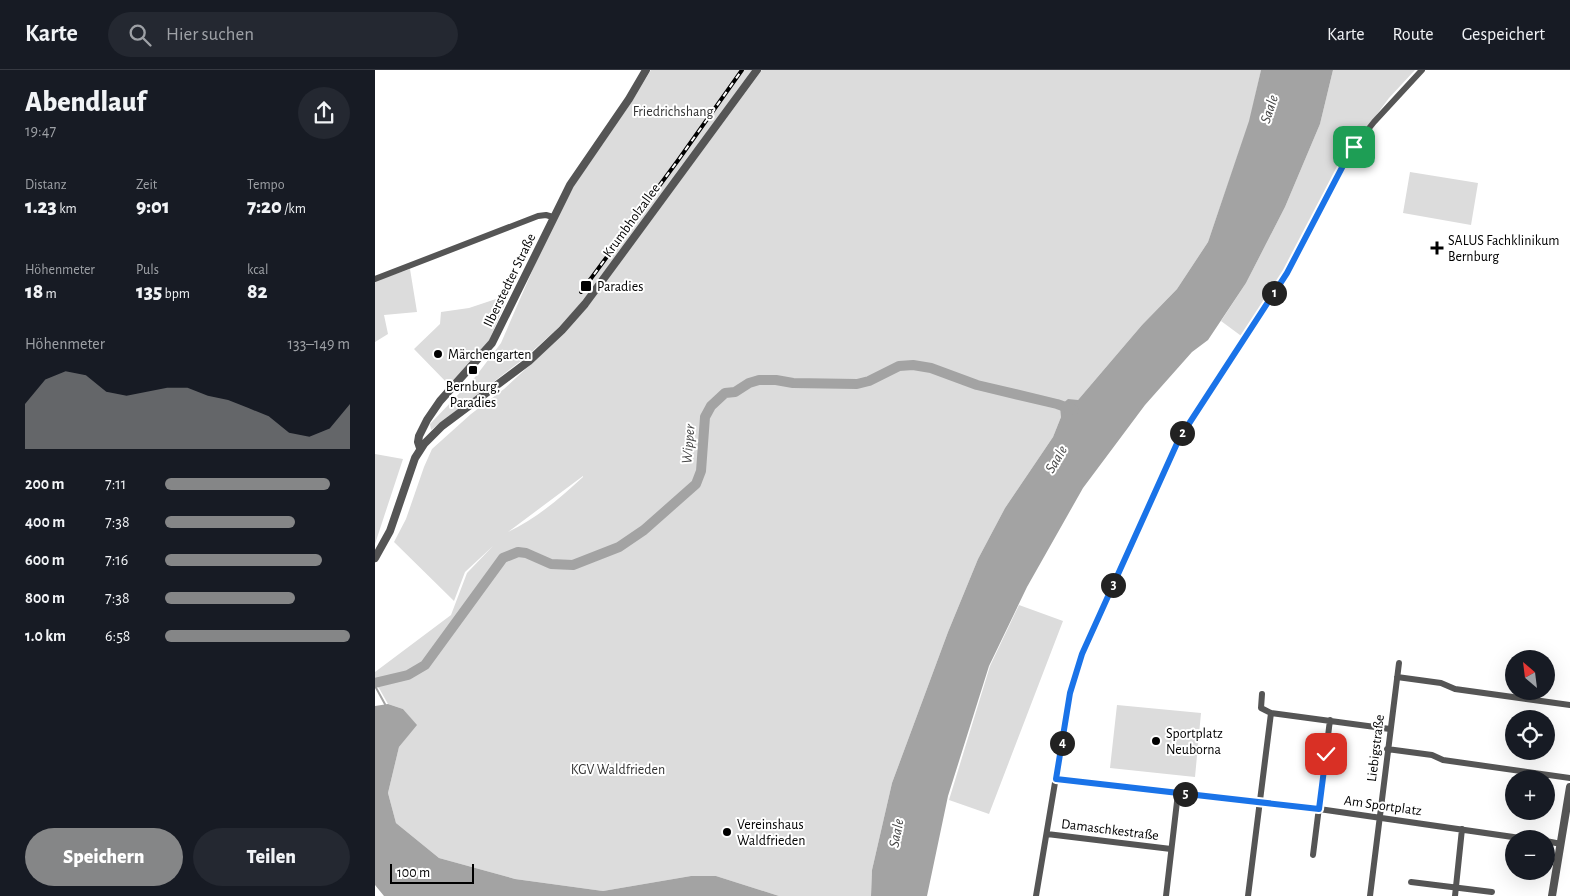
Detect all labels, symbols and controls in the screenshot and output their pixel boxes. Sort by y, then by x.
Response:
search box [108,12,458,57]
icon: search [126,21,154,49]
text: Karte [25,22,78,46]
text: Hier suchen [166,25,254,44]
text: Karte [1327,26,1364,44]
text: Route [1392,26,1434,44]
text: Gespeichert [1462,26,1545,44]
button: share [298,87,350,139]
text: Abendlauf [25,89,146,117]
water label: Saale [1258,93,1281,125]
park label: Friedrichshang [633,105,713,119]
text: 19:47 [25,123,56,139]
pin [1333,126,1375,168]
icon: arrive [1340,133,1368,161]
text: Distanz [25,178,66,192]
text: Zeit [136,178,157,192]
text: Tempo [247,178,285,192]
street label: Krumbholzallee [601,181,663,260]
text: 1.23 [25,196,57,217]
text: 9:01 [136,196,170,217]
text: 7:20 [247,196,282,217]
text: km [57,202,77,216]
text: /km [282,202,306,216]
street label: Ilberstedter Straße [481,231,539,329]
place label: SALUS Fachklinikum Bernburg [1448,234,1559,264]
marker: SALUS Fachklinikum Bernburg [1430,241,1444,255]
text: Höhenmeter [25,263,95,277]
text: Puls [136,263,159,277]
text: kcal [247,263,268,277]
marker: Paradies [579,279,593,293]
place label: Paradies [597,280,643,294]
pin: 1 [1261,280,1287,306]
text: 18 [25,281,43,302]
text: 135 [136,281,162,302]
text: 82 [247,281,268,302]
text: 1 [1272,286,1277,300]
text: m [43,287,57,301]
text: bpm [162,287,190,301]
text: Höhenmeter [25,336,105,352]
text: 133–149 m [288,336,350,352]
marker: Märchengarten [432,348,444,360]
place label: Märchengarten [448,348,532,362]
marker: Bernburg, Paradies [467,364,479,376]
place label: Bernburg, Paradies [446,380,500,410]
pin: 2 [1169,420,1195,446]
water label: Wipper [679,423,698,464]
text: 2 [1179,426,1186,440]
water label: Saale [1043,443,1070,476]
text: 200 m [25,476,65,492]
text: 7:11 [105,476,126,492]
text: 400 m [25,514,65,530]
text: 7:38 [105,514,130,530]
text: 600 m [25,552,65,568]
text: 7:16 [105,552,128,568]
pin: 3 [1101,572,1125,598]
text: 3 [1110,578,1117,592]
text: 800 m [25,590,65,606]
text: 7:38 [105,590,130,606]
text: 1.0 km [25,628,66,644]
text: 6:58 [105,628,130,644]
north arrow [1505,650,1555,700]
map controls [1505,650,1555,880]
button: locate [1505,710,1555,760]
street label: Liebigstraße [1365,714,1387,783]
place label: Sportplatz Neuborna [1166,727,1223,757]
pin: 4 [1049,730,1075,756]
pin [1305,733,1347,775]
marker: Sportplatz Neuborna [1150,735,1162,747]
text: 4 [1059,736,1066,750]
icon: check [1312,740,1340,768]
park label: KGV Waldfrieden [571,763,665,777]
button: + [1505,770,1555,820]
pin: 5 [1173,782,1197,806]
text: 5 [1182,787,1189,801]
street label: Am Sportplatz [1343,794,1423,818]
water label: Saale [886,817,907,849]
street label: Damaschkestraße [1060,817,1159,843]
place label: Vereinshaus Waldfrieden [737,818,805,848]
marker: Vereinshaus Waldfrieden [721,826,733,838]
button: Speichern [25,828,183,886]
button: Teilen [193,828,350,886]
button: − [1505,830,1555,880]
scale bar [390,861,474,884]
text: 100 m [397,866,430,880]

